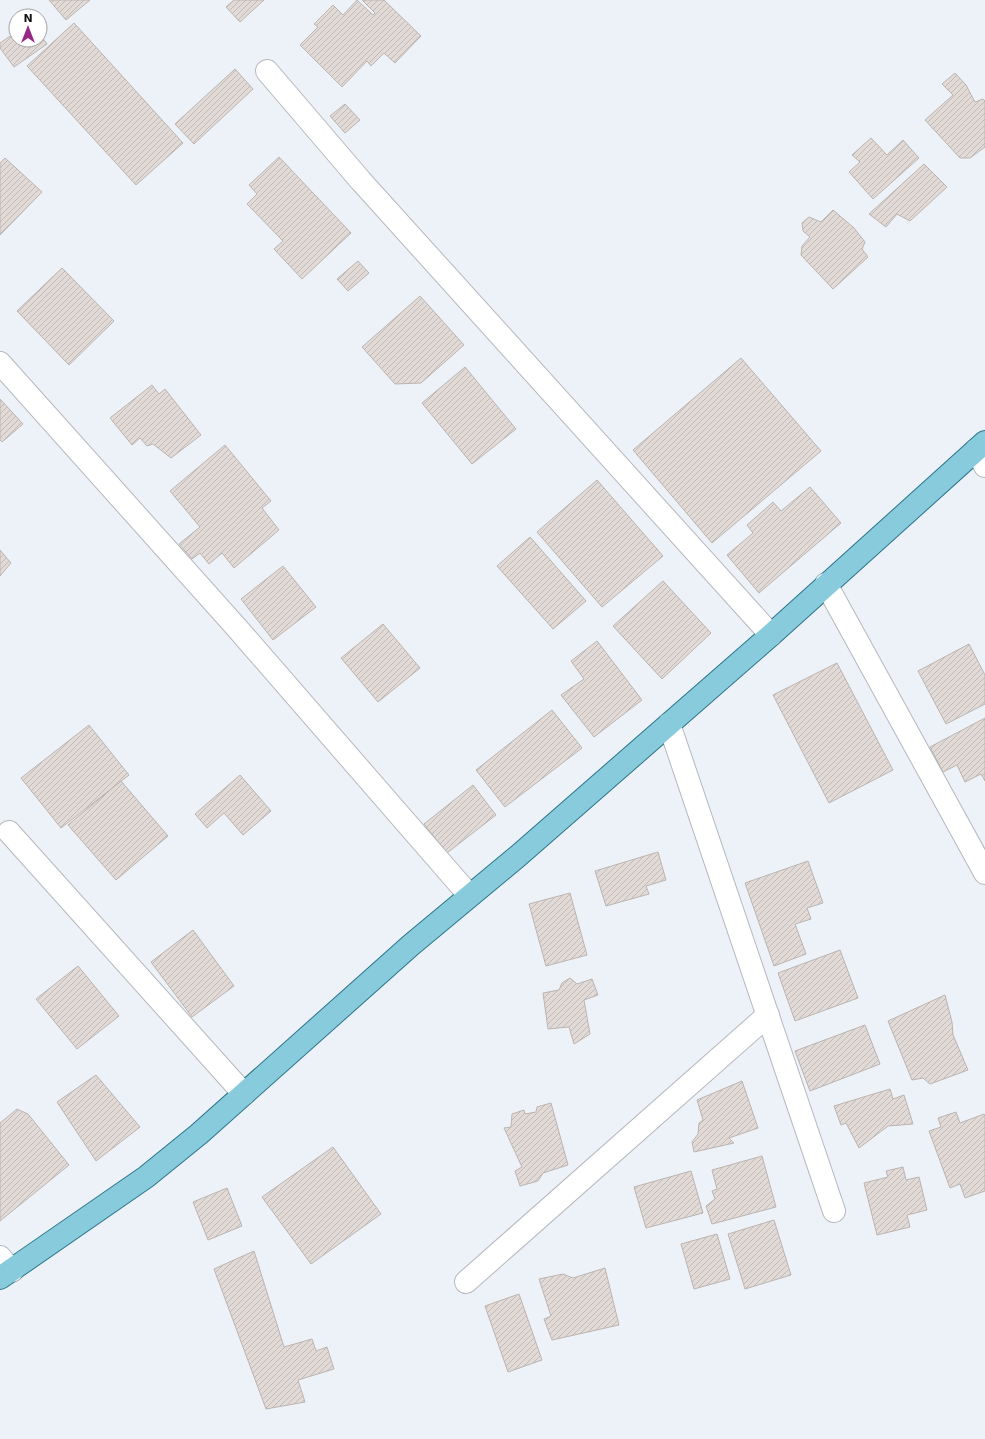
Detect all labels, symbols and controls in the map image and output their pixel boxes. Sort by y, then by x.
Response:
north arrow [8,8,48,48]
text: N [23,12,33,25]

